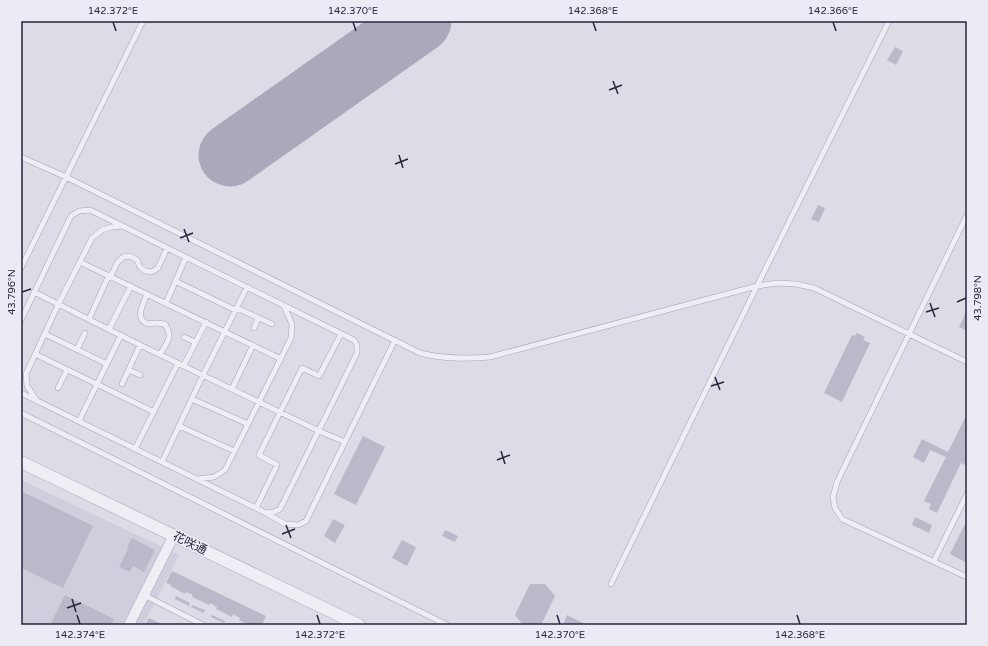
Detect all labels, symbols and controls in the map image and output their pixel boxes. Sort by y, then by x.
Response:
text: 142.372°E [88,5,138,17]
text: 142.370°E [328,5,378,17]
text: 142.368°E [568,5,618,17]
text: 142.366°E [808,5,858,17]
text: 43.796°N [6,269,18,315]
text: 43.798°N [972,275,984,321]
street label: 花咲通 [171,529,209,557]
text: 142.374°E [55,629,105,641]
text: 142.372°E [295,629,345,641]
text: 142.370°E [535,629,585,641]
text: 142.368°E [775,629,825,641]

